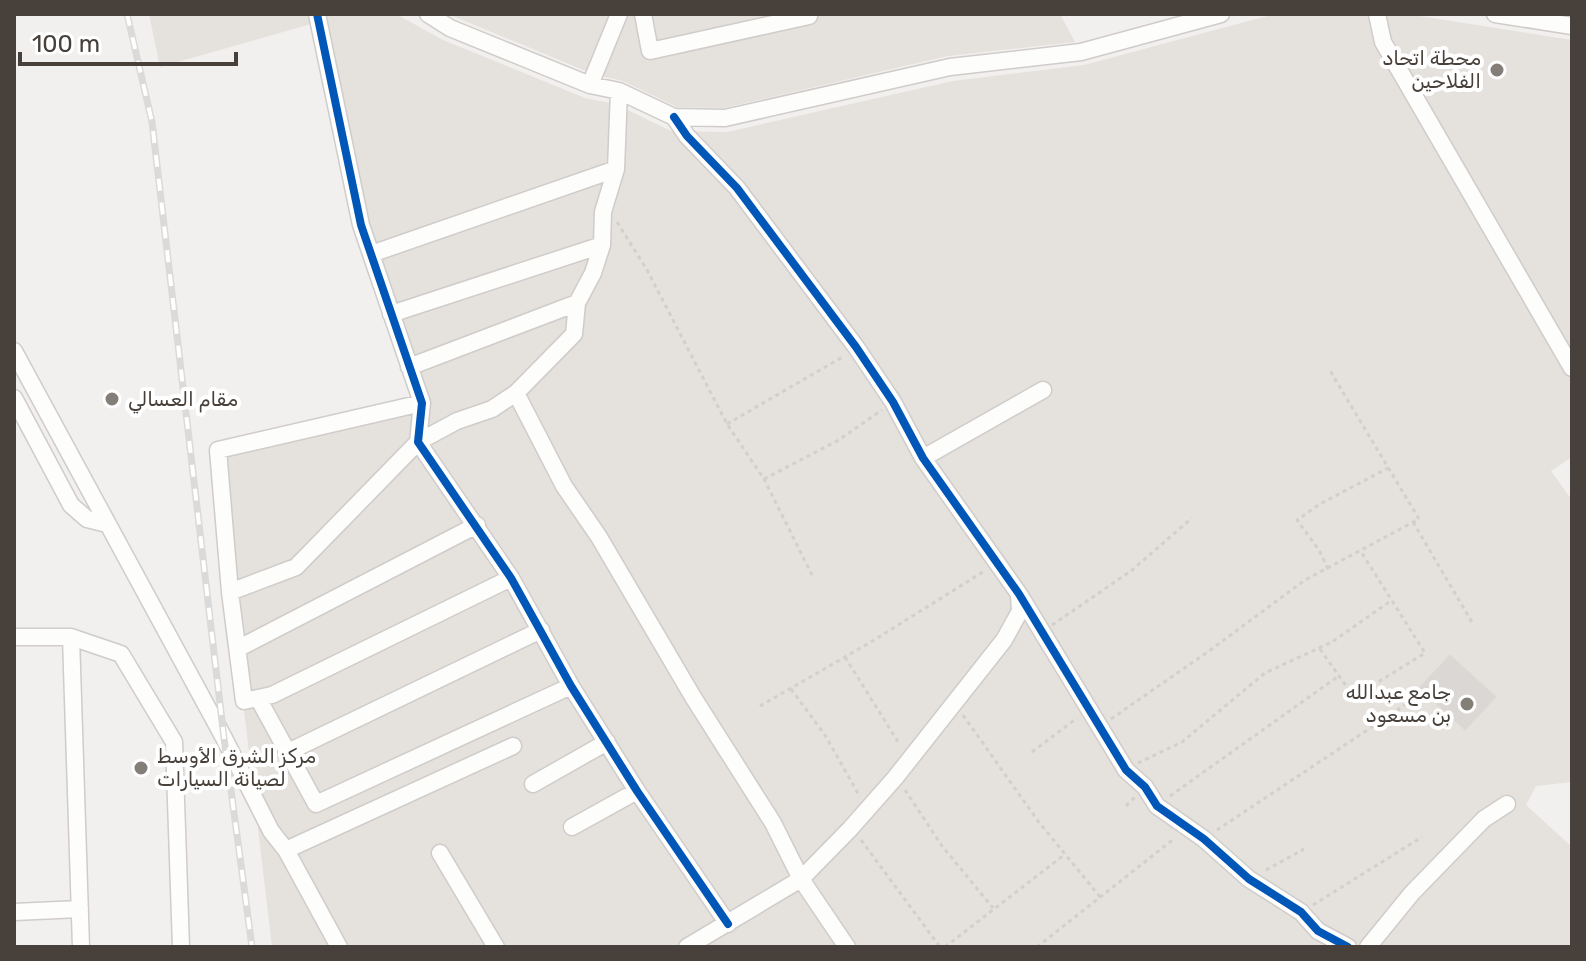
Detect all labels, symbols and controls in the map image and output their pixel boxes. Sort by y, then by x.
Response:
scale bar [20,16,236,66]
text: 100 m [32,30,100,58]
place label: محطة اتحاد الفلاحين [1382,46,1481,93]
marker: محطة اتحاد الفلاحين [1488,61,1506,79]
place label: مقام العسالي [128,387,238,414]
marker: مقام العسالي [103,390,121,408]
place label: جامع عبدالله بن مسعود [1346,680,1451,727]
marker: جامع عبدالله بن مسعود [1458,695,1476,713]
place label: مركز الشرق الأوسط لصيانة السيارات [157,744,316,791]
marker: مركز الشرق الأوسط لصيانة السيارات [132,759,150,777]

